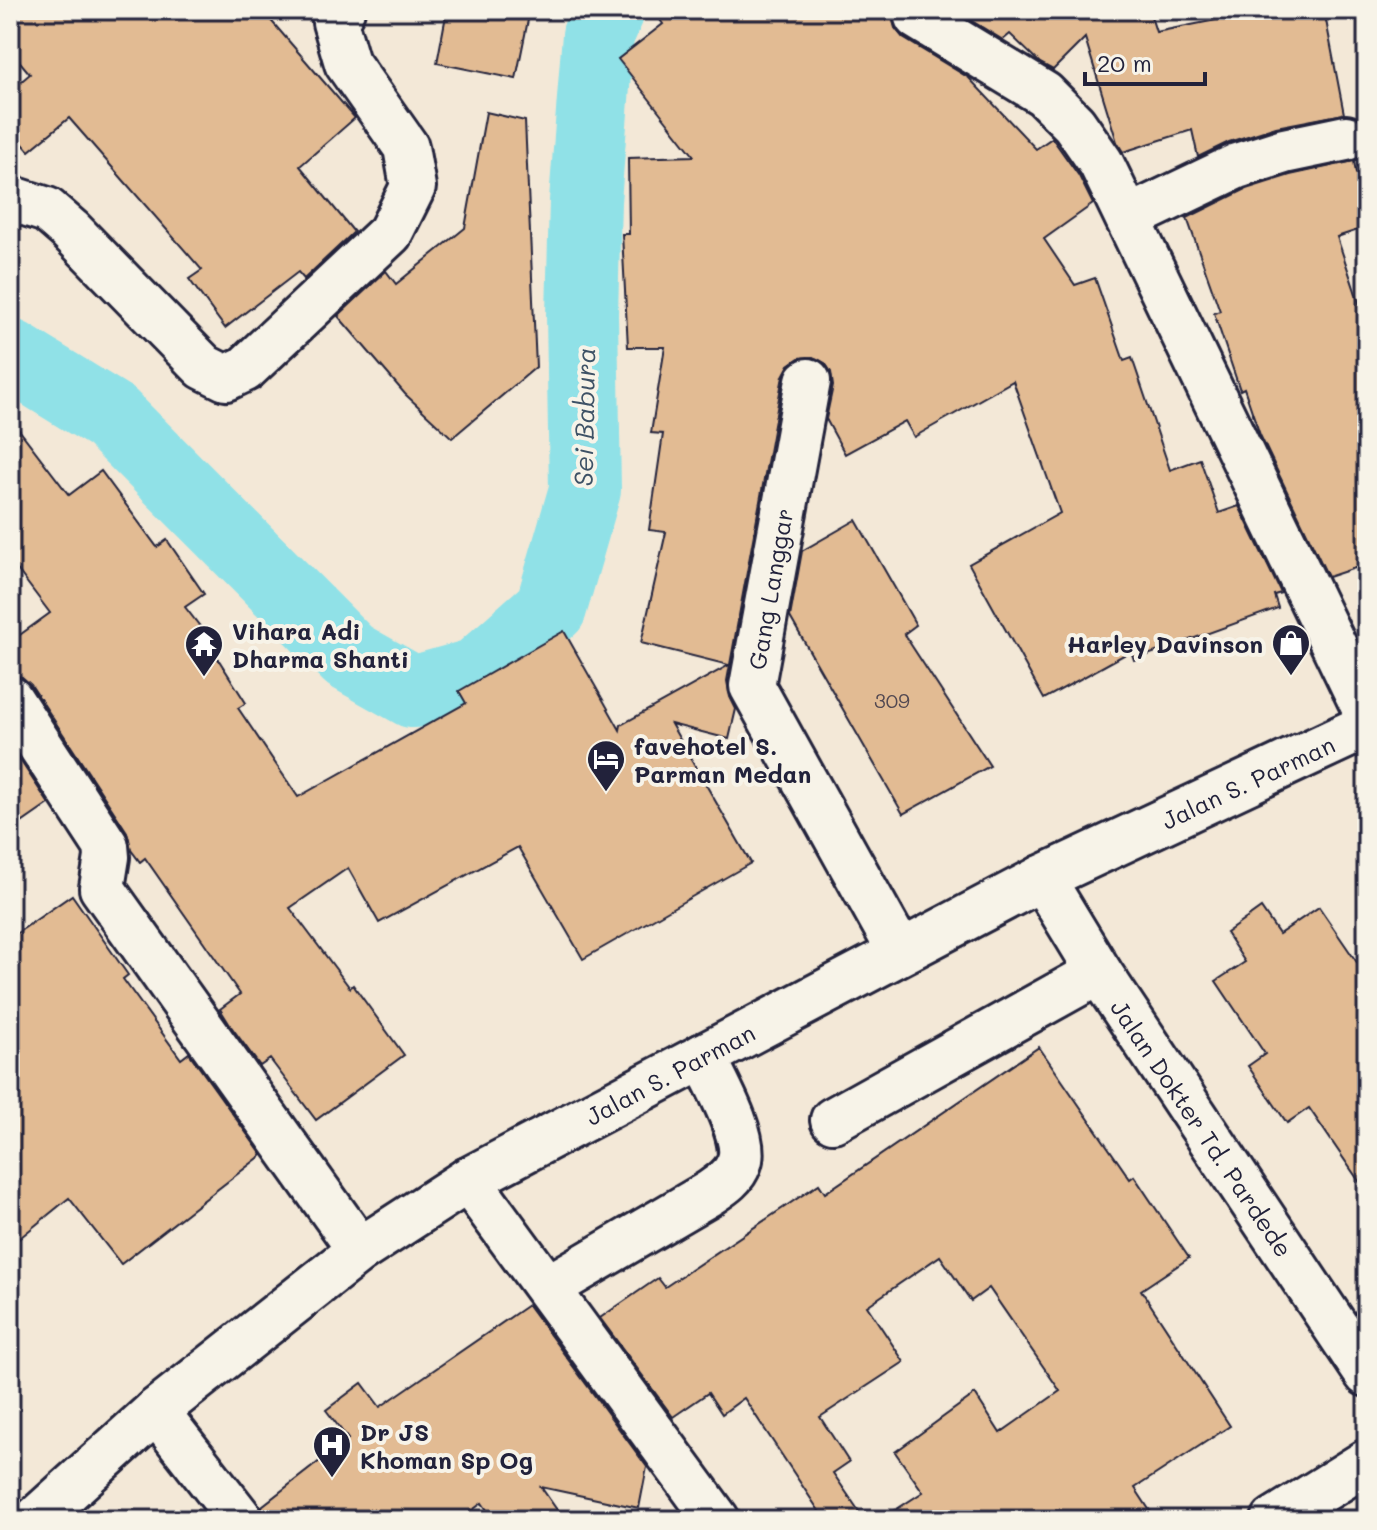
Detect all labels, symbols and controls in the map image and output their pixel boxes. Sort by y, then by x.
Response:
scale bar [1085,36,1205,86]
text: 20 m [1097,47,1152,78]
water label: Sei Babura [566,347,602,487]
street label: Gang Langgar [741,506,799,672]
place label: Vihara Adi Dharma Shanti [232,615,409,674]
shop icon: Harley Davinson [1270,622,1312,677]
temple icon: Vihara Adi Dharma Shanti [183,623,225,678]
place label: Harley Davinson [1067,628,1263,659]
house number: 309 [874,687,910,713]
street label: Jalan S. Parman [1157,728,1339,836]
place label: favehotel S. Parman Medan [634,730,811,789]
hotel icon: favehotel S. Parman Medan [585,738,627,793]
street label: Jalan Dokter Td. Pardede [1104,993,1300,1263]
street label: Jalan S. Parman [580,1016,760,1132]
place label: Dr JS Khoman Sp Og [360,1416,533,1475]
hospital icon: Dr JS Khoman Sp Og [311,1424,353,1479]

